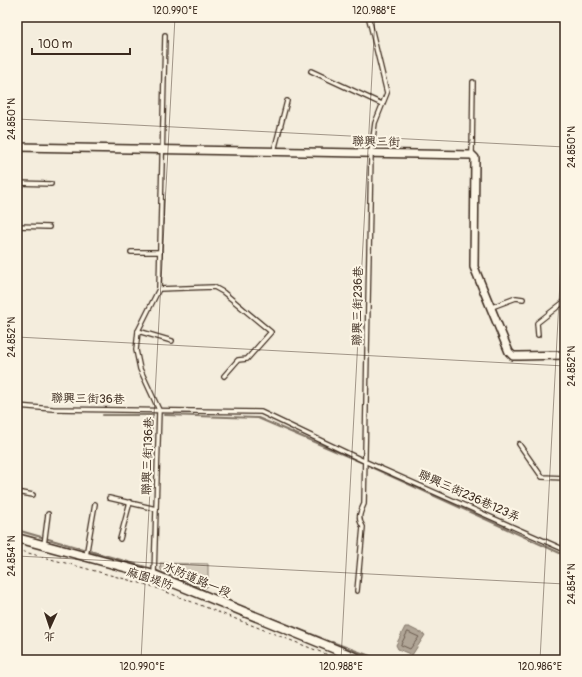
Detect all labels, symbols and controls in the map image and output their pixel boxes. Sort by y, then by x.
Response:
text: 120.990°E [152,5,198,17]
text: 120.988°E [352,5,396,17]
scale bar [32,30,130,56]
text: 100 m [38,37,73,52]
text: 24.850°N [6,98,18,140]
text: 24.850°N [566,126,578,168]
street label: 聯興三街 [352,134,400,150]
street label: 聯興三街236巷 [350,266,366,346]
text: 24.852°N [6,316,18,357]
text: 24.852°N [566,345,578,386]
street label: 聯興三街36巷 [51,391,125,407]
street label: 聯興三街136巷 [139,417,157,495]
street label: 聯興三街236巷123弄 [416,467,522,525]
text: 24.854°N [6,535,18,576]
street label: 水防道路一段 [161,559,233,601]
text: 24.854°N [566,563,578,604]
street label: 麻園堤防 [125,564,175,594]
north arrow [30,607,70,647]
text: 北 [44,630,55,643]
text: 120.990°E [119,661,165,673]
text: 120.988°E [319,661,363,673]
text: 120.986°E [518,661,562,673]

